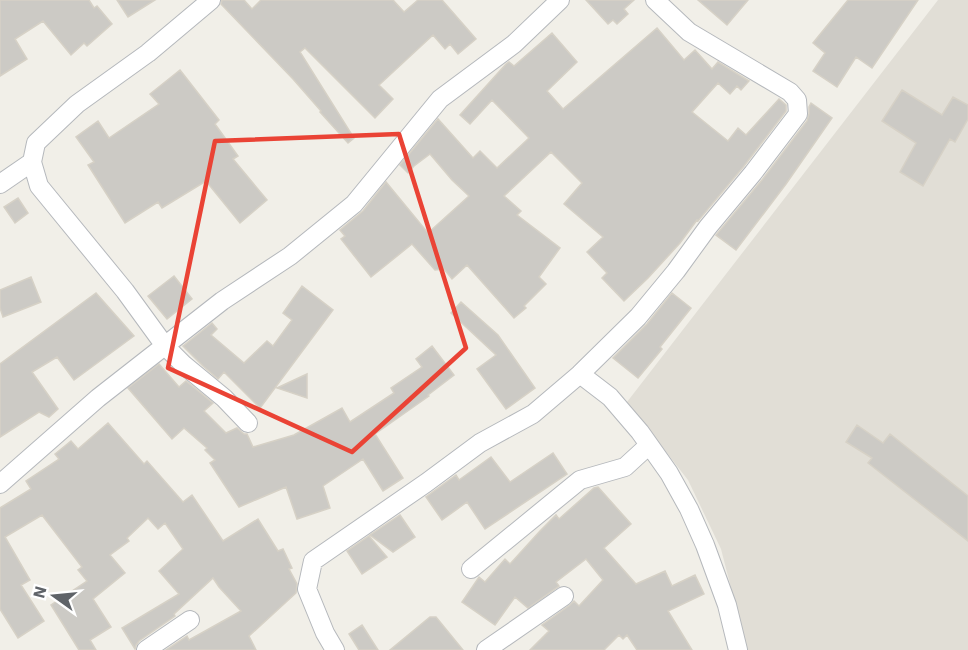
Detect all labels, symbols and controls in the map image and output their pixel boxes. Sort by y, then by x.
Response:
north arrow [24,566,84,626]
text: N [28,584,51,600]

